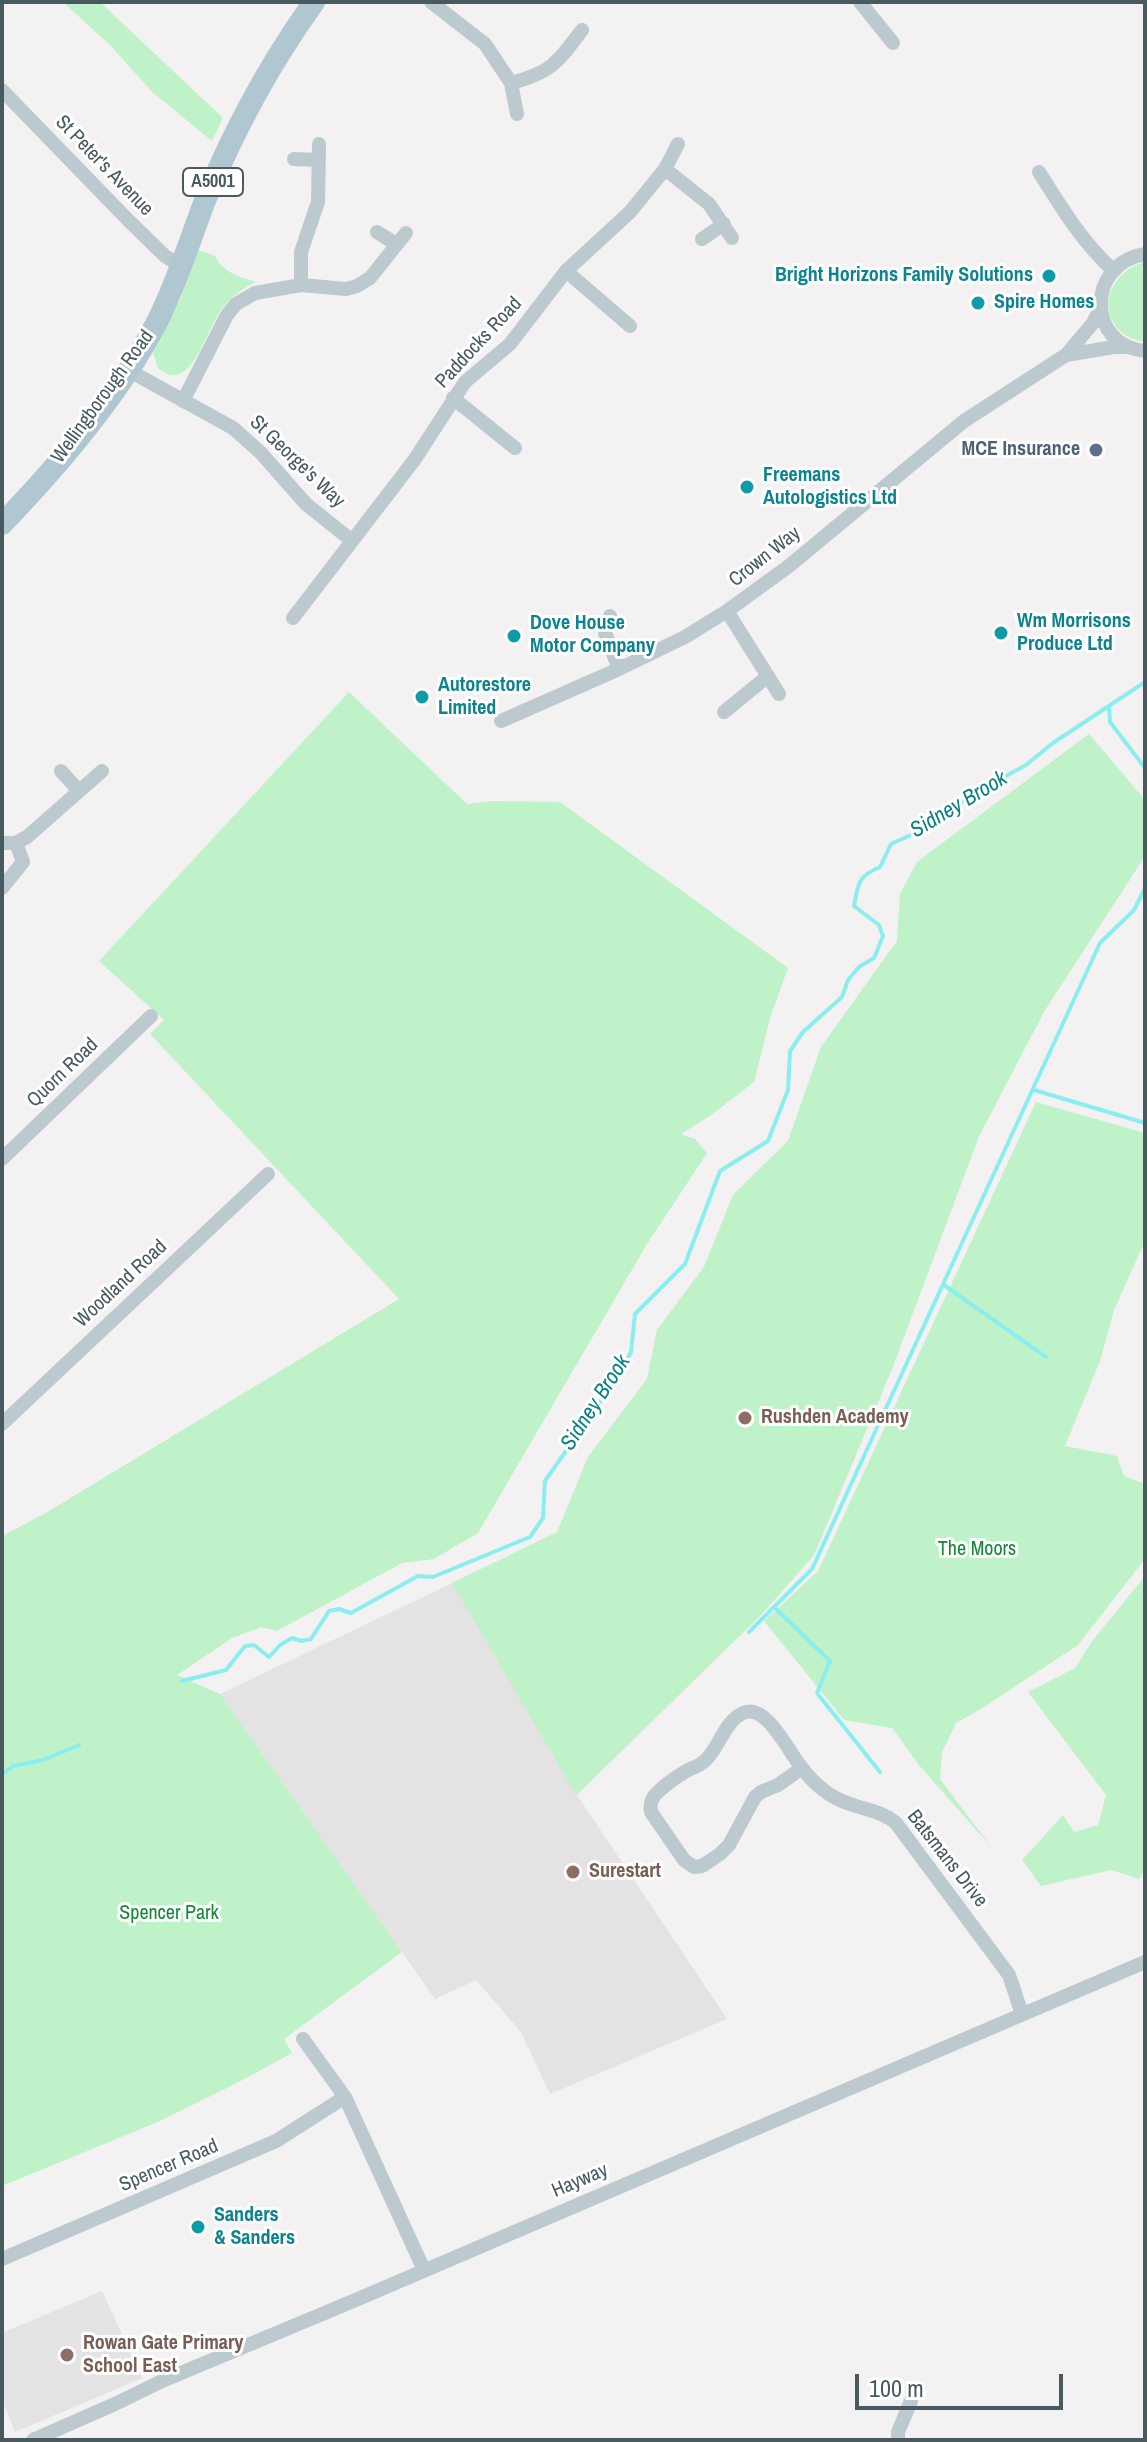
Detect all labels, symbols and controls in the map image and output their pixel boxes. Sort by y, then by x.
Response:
street label: St Peter's Avenue [50,111,158,221]
road number: A5001 [183,168,243,196]
place label: Bright Horizons Family Solutions [775,264,1033,288]
marker: Bright Horizons Family Solutions [1040,267,1058,285]
place label: Spire Homes [994,291,1094,315]
street label: Paddocks Road [431,292,527,394]
marker: Spire Homes [969,294,987,312]
street label: Wellingborough Road [47,326,159,468]
street label: St George's Way [244,411,350,513]
place label: MCE Insurance [962,438,1080,462]
marker: MCE Insurance [1087,441,1105,459]
place label: Freemans Autologistics Ltd [763,464,897,511]
marker: Freemans Autologistics Ltd [738,478,756,496]
street label: Crown Way [724,522,806,592]
place label: Wm Morrisons Produce Ltd [1017,610,1131,657]
place label: Dove House Motor Company [530,612,655,659]
marker: Wm Morrisons Produce Ltd [992,624,1010,642]
marker: Dove House Motor Company [505,627,523,645]
place label: Autorestore Limited [438,674,531,721]
marker: Autorestore Limited [413,688,431,706]
water label: Sidney Brook [906,766,1012,844]
street label: Quorn Road [23,1033,103,1113]
street label: Woodland Road [70,1235,172,1333]
water label: Sidney Brook [555,1350,637,1456]
place label: Rushden Academy [761,1406,909,1430]
marker: Rushden Academy [736,1409,754,1427]
park label: The Moors [938,1538,1016,1562]
street label: Batsmans Drive [902,1806,992,1912]
place label: Surestart [589,1860,661,1884]
marker: Surestart [564,1863,582,1881]
park label: Spencer Park [119,1902,219,1926]
street label: Spencer Road [116,2134,222,2198]
street label: Hayway [548,2159,612,2203]
place label: Sanders & Sanders [214,2204,295,2251]
marker: Sanders & Sanders [189,2218,207,2236]
place label: Rowan Gate Primary School East [83,2332,243,2379]
marker: Rowan Gate Primary School East [58,2346,76,2364]
scale bar [859,2358,1067,2408]
text: 100 m [869,2372,924,2404]

